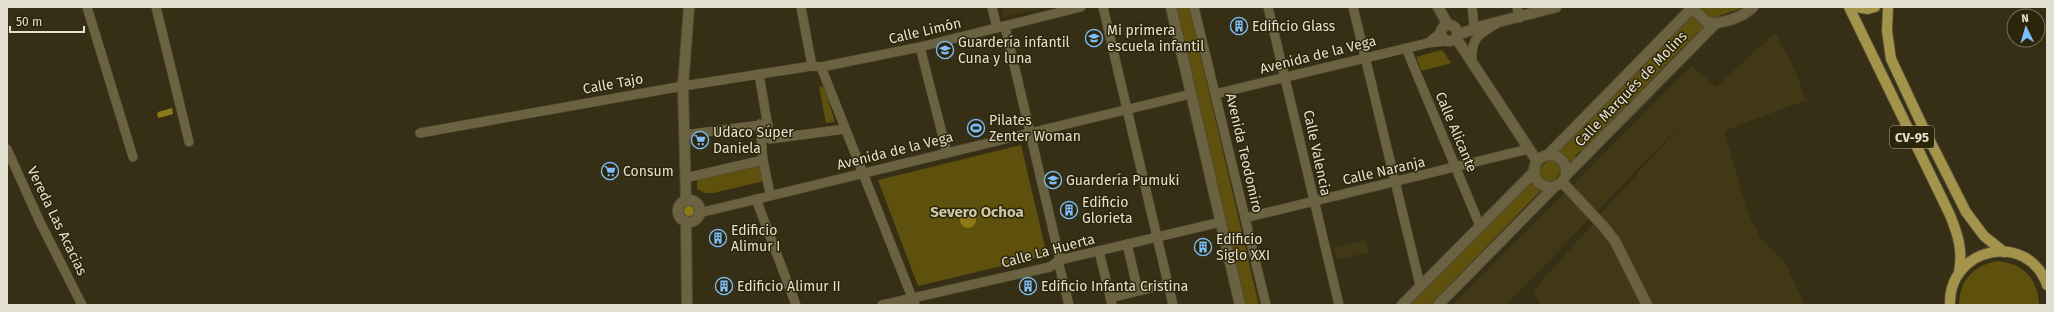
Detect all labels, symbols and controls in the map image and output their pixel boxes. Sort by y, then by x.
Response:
scale bar [10,8,84,34]
north arrow [2006,8,2046,48]
text: N [2021,12,2029,25]
street label: Calle Limón [887,14,963,48]
text: 50 m [16,15,42,29]
building icon: Edificio Glass [1229,16,1249,36]
place label: Edificio Glass [1252,18,1336,35]
place label: Mi primera escuela infantil [1107,22,1204,55]
street label: Calle Marqués de Molins [1571,27,1691,150]
school or university icon: Mi primera escuela infantil [1084,28,1104,48]
street label: Avenida de la Vega [1258,32,1378,78]
place label: Guardería infantil Cuna y luna [958,34,1070,67]
school or university icon: Guardería infantil Cuna y luna [935,40,955,60]
street label: Calle Tajo [582,70,644,98]
street label: Calle Alicante [1431,89,1481,175]
street label: Avenida Teodomiro [1222,92,1266,214]
street label: Calle Valencia [1300,108,1334,198]
place label: Pilates Zenter Woman [989,112,1081,145]
sports icon: Pilates Zenter Woman [966,118,986,138]
place label: Udaco Súper Daniela [713,124,794,157]
road number: CV-95 [1890,126,1934,148]
street label: Avenida de la Vega [835,128,955,174]
supermarket icon: Udaco Súper Daniela [690,130,710,150]
street label: Calle Naranja [1341,153,1427,189]
supermarket icon: Consum [600,161,620,181]
place label: Consum [623,163,674,180]
street label: Vereda Las Acacias [23,164,91,279]
school or university icon: Guardería Pumuki [1043,170,1063,190]
place label: Guardería Pumuki [1066,172,1179,189]
place label: Edificio Glorieta [1082,194,1133,227]
building icon: Edificio Glorieta [1059,200,1079,220]
district label: Severo Ochoa [930,203,1024,221]
place label: Edificio Alimur I [731,222,780,255]
building icon: Edificio Alimur I [708,228,728,248]
street label: Calle La Huerta [999,230,1097,272]
place label: Edificio Siglo XXI [1216,231,1270,264]
building icon: Edificio Siglo XXI [1193,237,1213,257]
building icon: Edificio Alimur II [714,276,734,296]
building icon: Edificio Infanta Cristina [1018,276,1038,296]
place label: Edificio Alimur II [737,278,841,295]
place label: Edificio Infanta Cristina [1041,278,1188,295]

